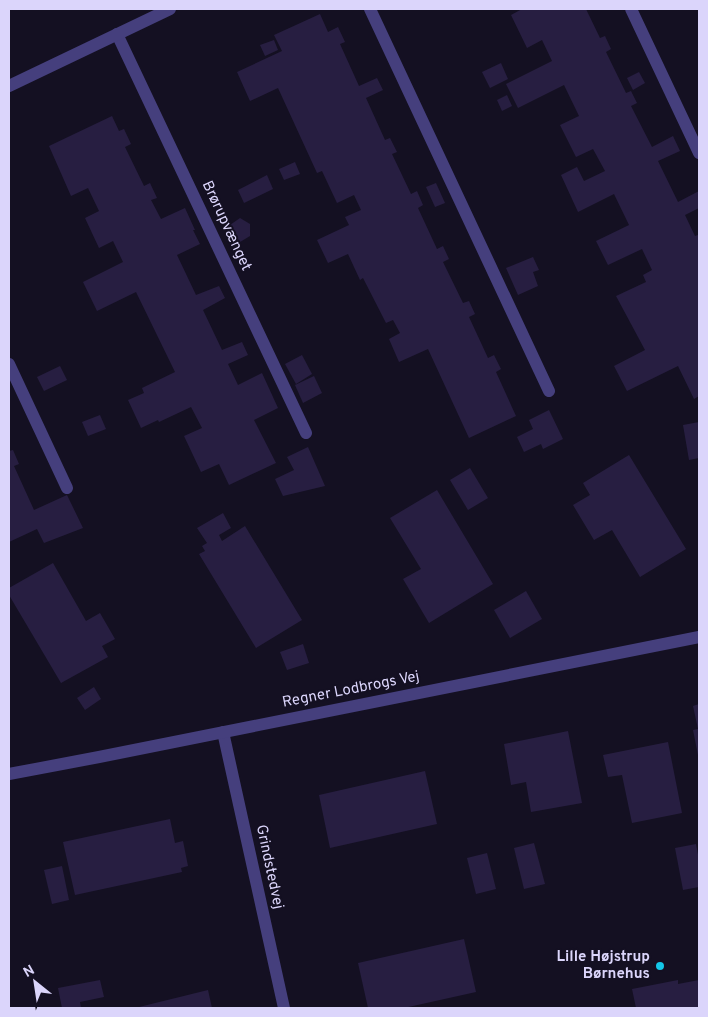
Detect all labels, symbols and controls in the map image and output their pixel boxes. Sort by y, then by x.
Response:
street label: Brørupvænget [197,178,255,274]
street label: Regner Lodbrogs Vej [281,667,421,713]
street label: Grindstedvej [251,823,287,911]
place label: Lille Højstrup Børnehus [557,948,650,984]
north arrow [10,957,60,1007]
marker: Lille Højstrup Børnehus [654,960,666,972]
text: N [21,962,38,982]

